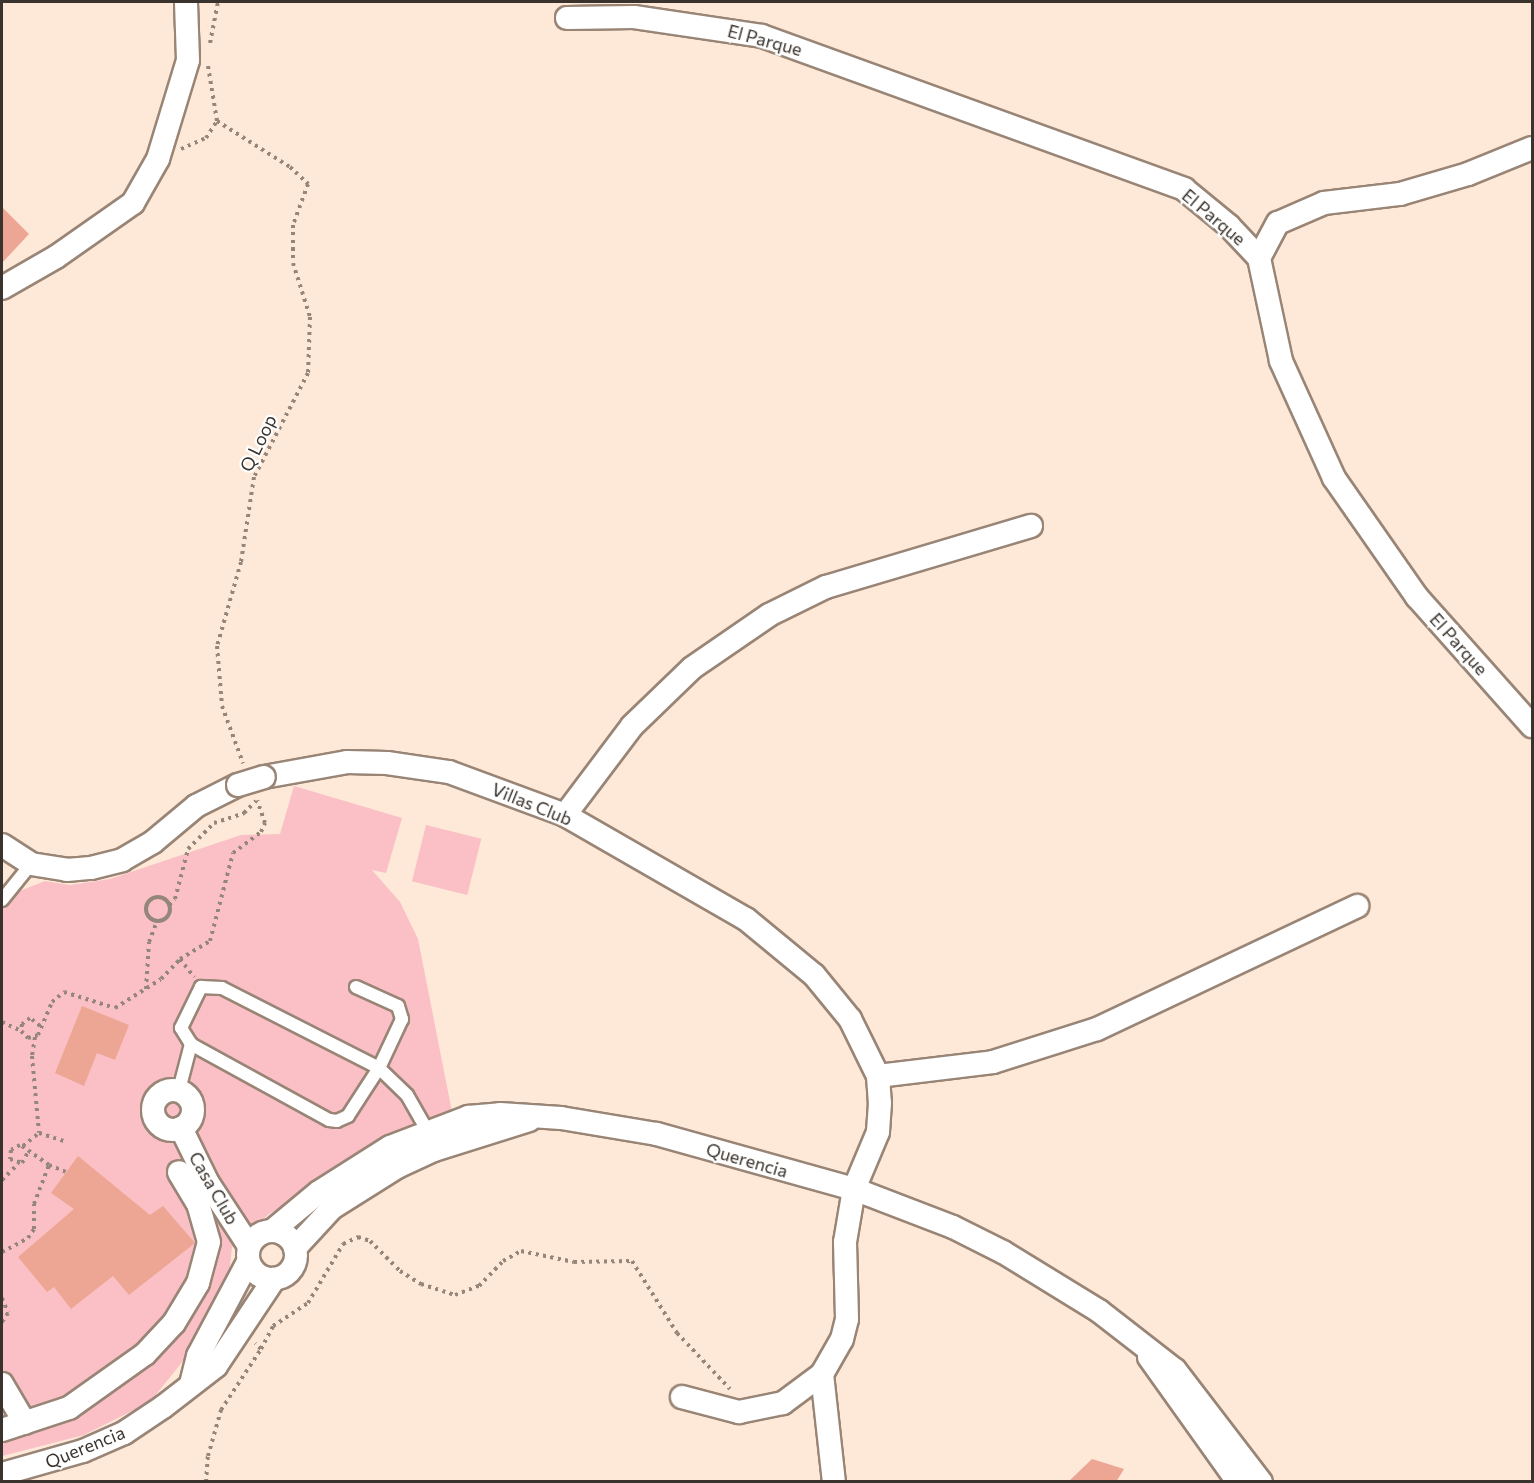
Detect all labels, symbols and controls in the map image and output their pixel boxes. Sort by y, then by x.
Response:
street label: El Parque [725,20,805,60]
street label: El Parque [1178,184,1250,250]
street label: Q Loop [235,411,281,475]
street label: El Parque [1425,608,1493,680]
street label: Villas Club [489,778,575,830]
street label: Querencia [704,1138,790,1182]
street label: Casa Club [185,1148,243,1228]
street label: Querencia [42,1421,128,1473]

